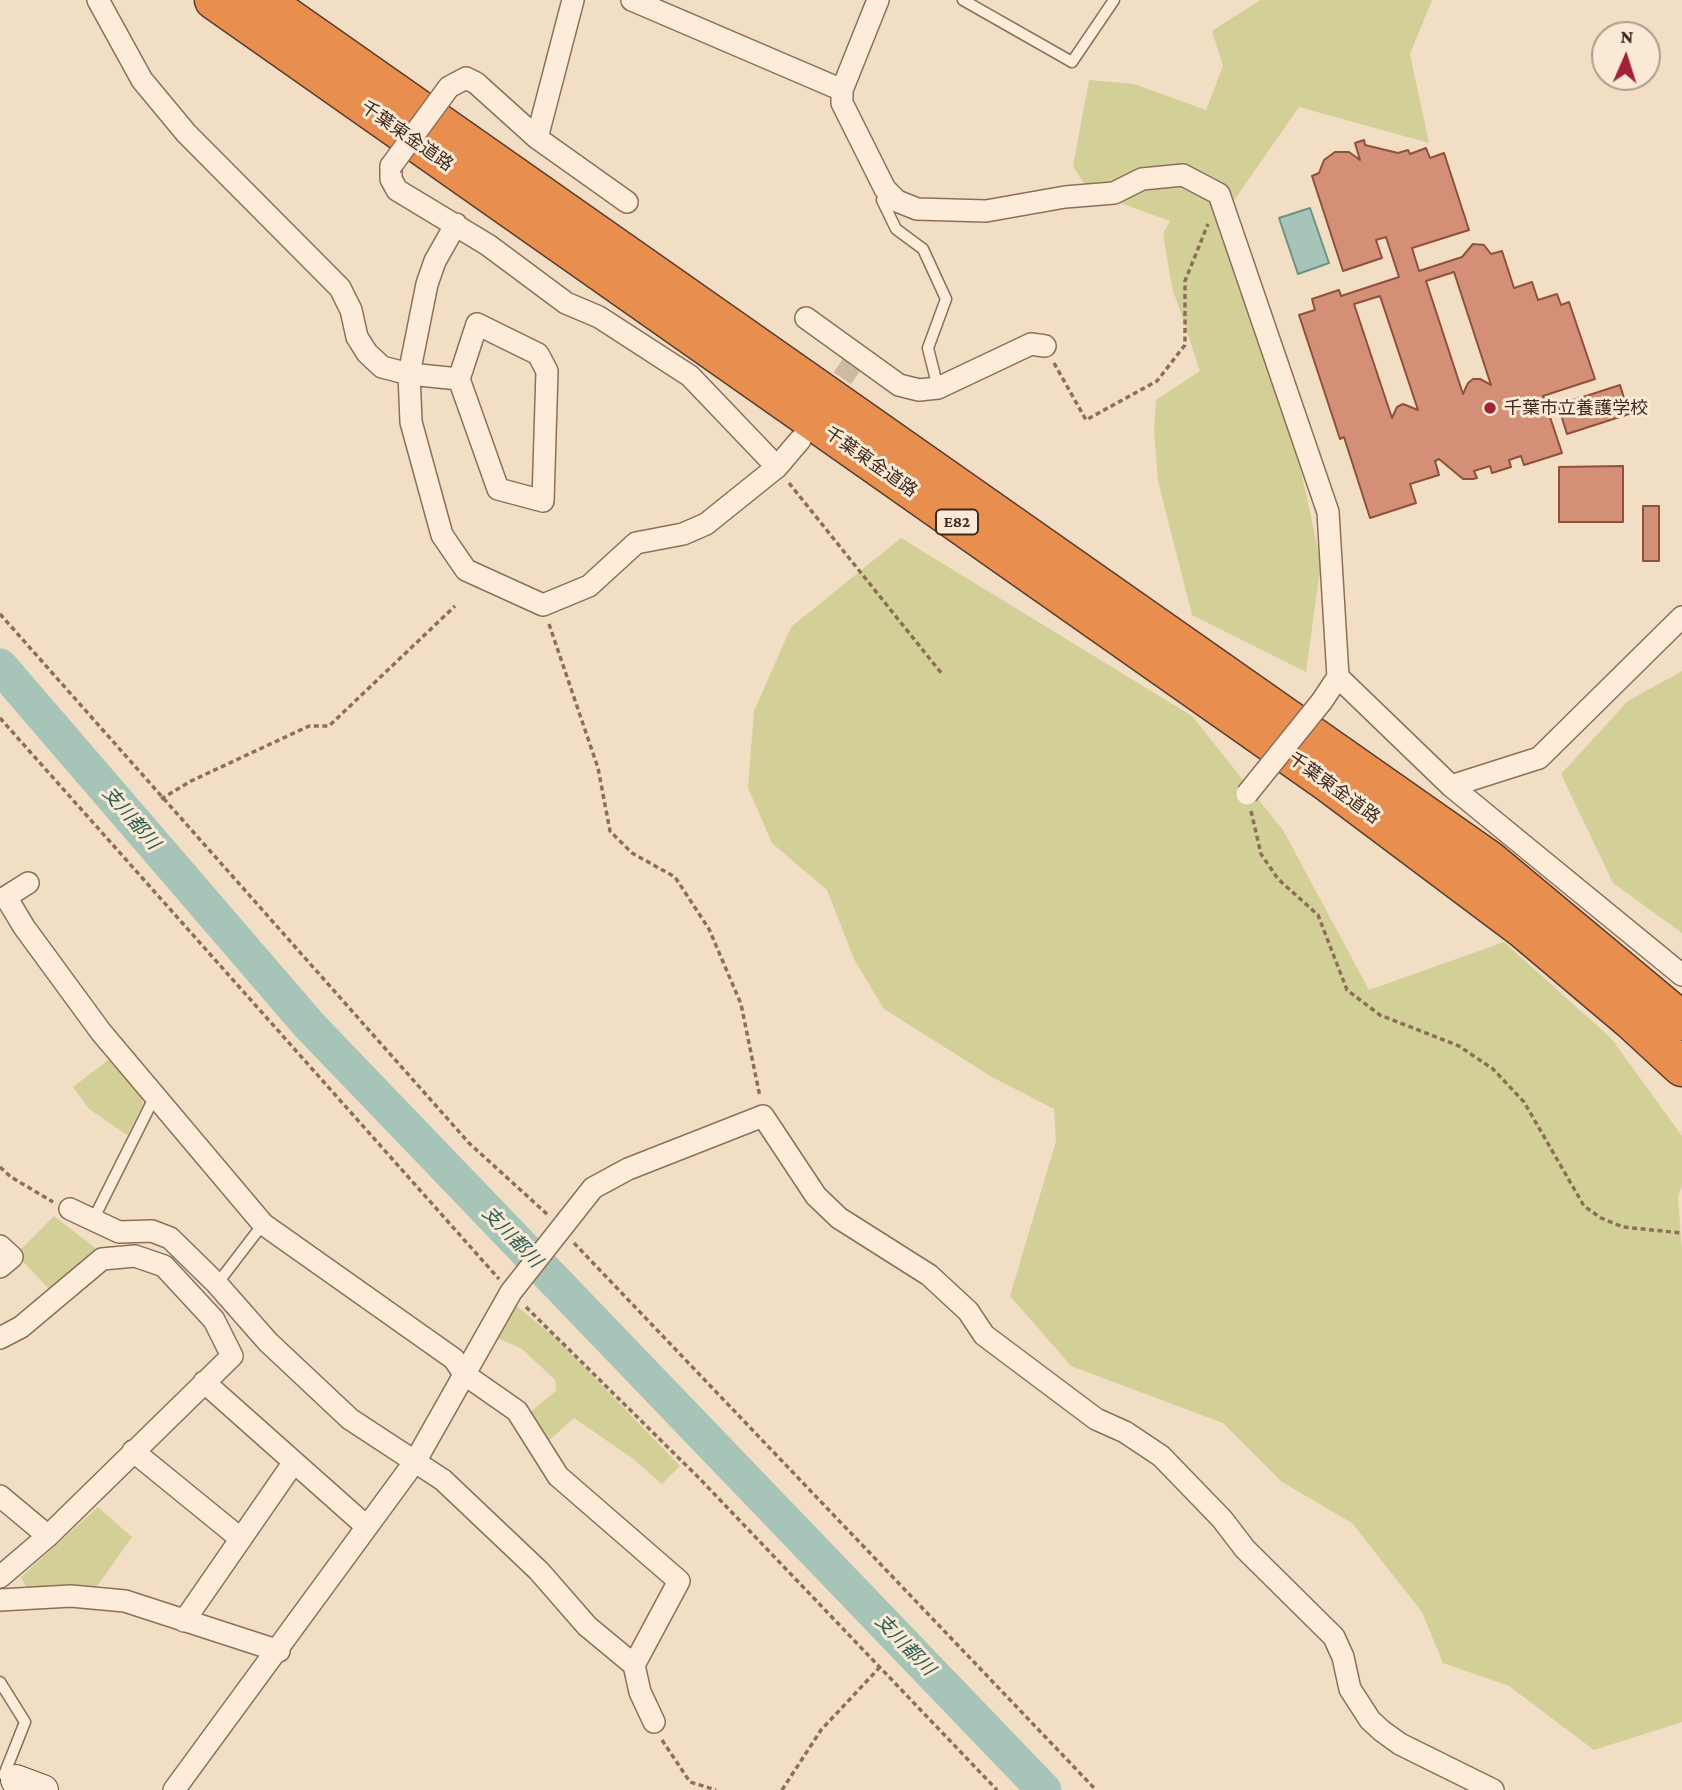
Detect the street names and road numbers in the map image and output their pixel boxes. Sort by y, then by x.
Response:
street label: 千葉東金道路 [357,96,457,176]
street label: 千葉東金道路 [821,422,921,502]
road number: E82 [936,509,978,534]
street label: 千葉東金道路 [1284,748,1384,828]

